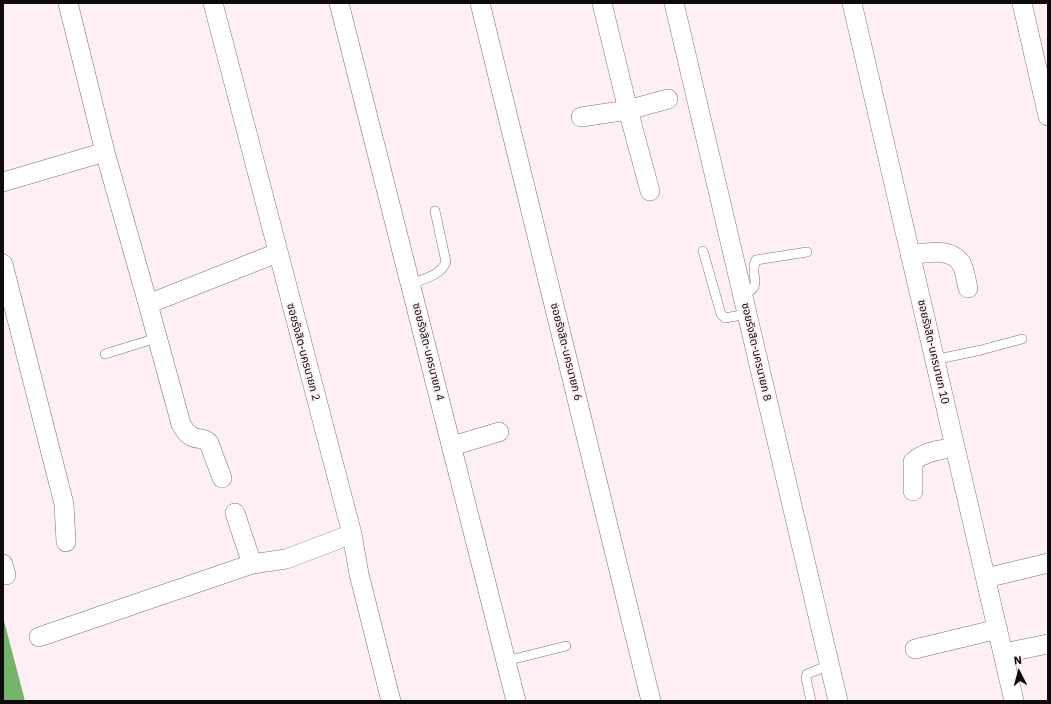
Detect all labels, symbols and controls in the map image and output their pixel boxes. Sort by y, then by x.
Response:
street label: ซอยรังสิต-นครนายก 10 [915,298,951,406]
street label: ซอยรังสิต-นครนายก 2 [284,302,322,402]
street label: ซอยรังสิต-นครนายก 4 [409,302,447,402]
street label: ซอยรังสิต-นครนายก 6 [547,302,585,402]
street label: ซอยรังสิต-นครนายก 8 [738,302,774,402]
north arrow [999,652,1039,692]
text: N [1013,653,1022,667]

